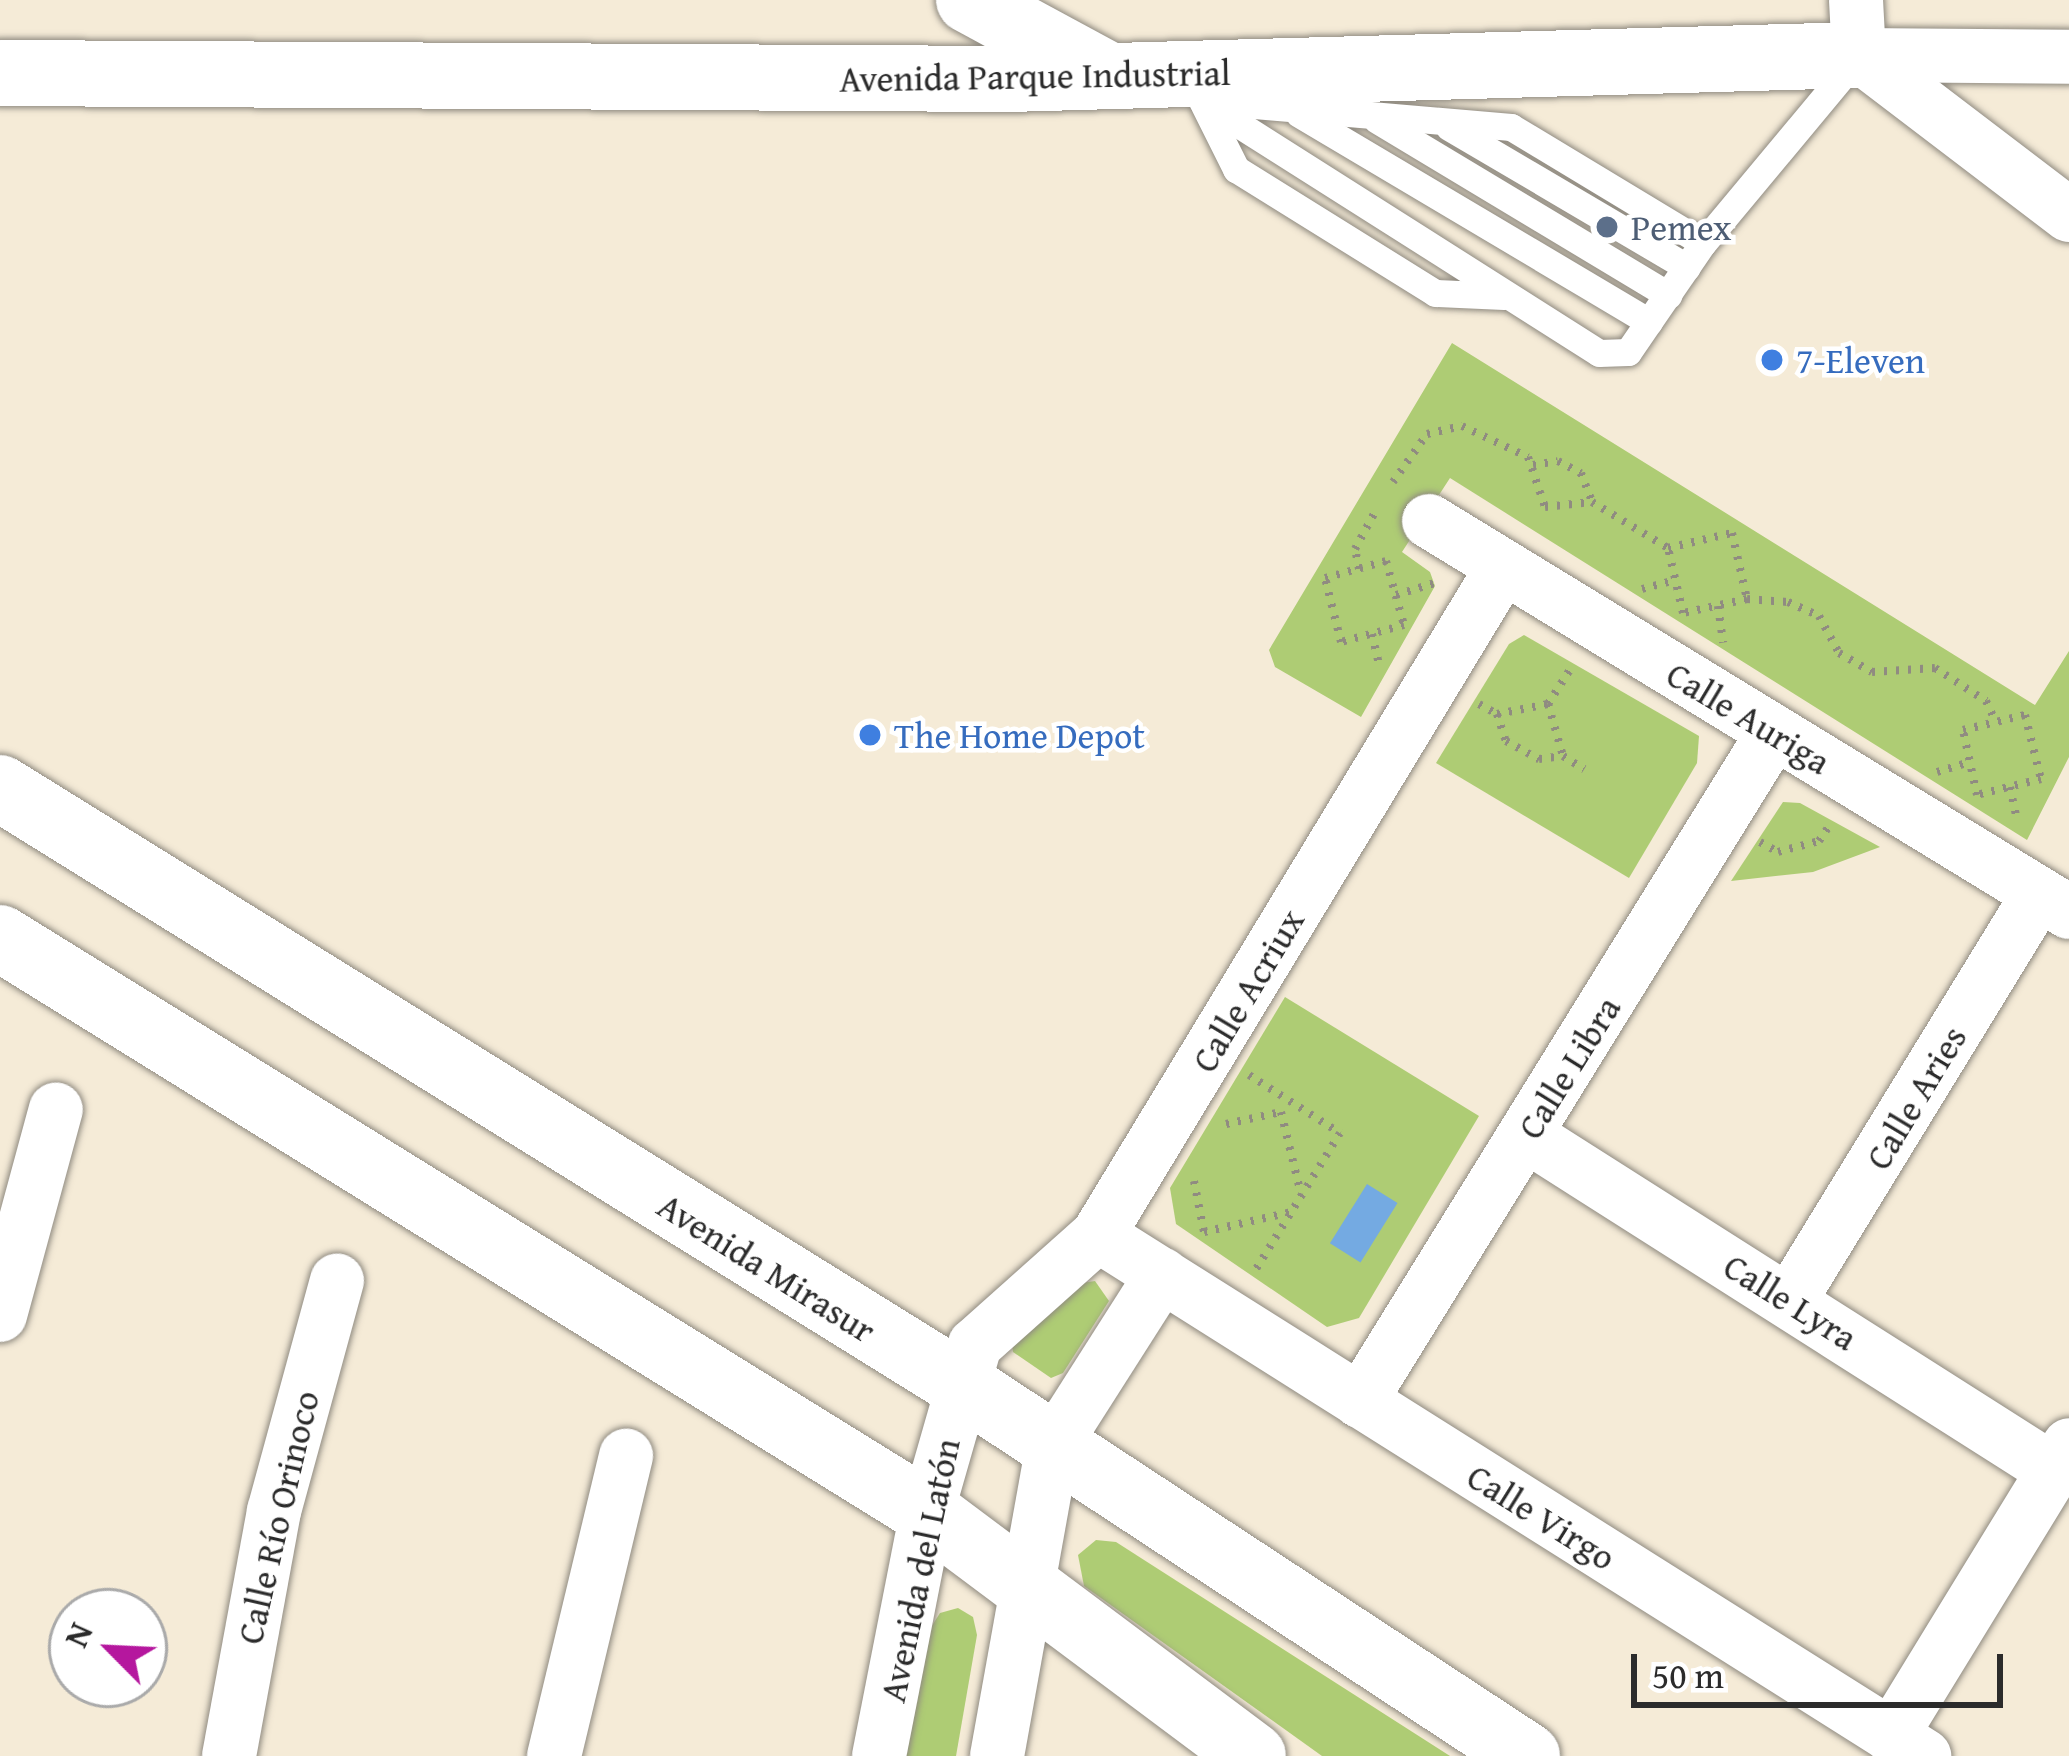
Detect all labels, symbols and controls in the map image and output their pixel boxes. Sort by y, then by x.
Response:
street label: Avenida Parque Industrial [839,50,1231,100]
place label: Pemex [1631,205,1731,249]
marker: Pemex [1594,214,1620,240]
place label: 7-Eleven [1796,338,1925,382]
marker: 7-Eleven [1759,347,1785,373]
street label: Calle Auriga [1660,651,1838,783]
place label: The Home Depot [894,713,1145,757]
marker: The Home Depot [857,722,883,748]
street label: Calle Acriux [1182,901,1312,1079]
street label: Calle Libra [1507,988,1629,1146]
street label: Calle Aries [1855,1017,1975,1177]
street label: Avenida Mirasur [650,1183,884,1351]
street label: Calle Lyra [1717,1243,1865,1359]
street label: Calle Río Orinoco [227,1386,327,1648]
street label: Avenida del Latón [870,1434,968,1706]
street label: Calle Virgo [1460,1454,1624,1578]
north arrow [48,1588,168,1708]
text: N [51,1615,104,1654]
scale bar [1637,1630,2009,1704]
text: 50 m [1652,1648,1724,1701]

